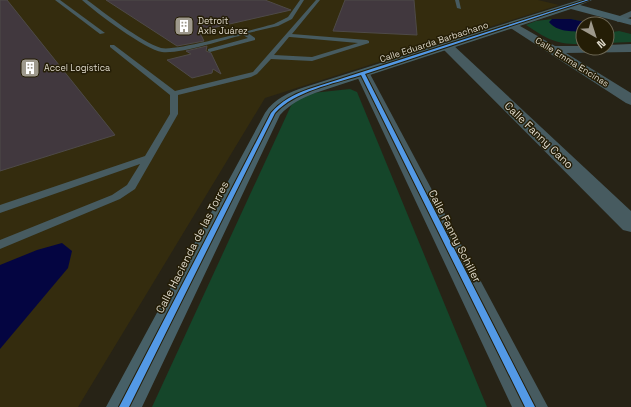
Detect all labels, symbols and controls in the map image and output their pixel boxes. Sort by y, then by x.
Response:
building icon: Detroit Axle Juárez [173,15,195,37]
place label: Detroit Axle Juárez [198,15,248,37]
north arrow [575,16,615,56]
street label: Calle Eduarda Barbachano [378,19,490,65]
street label: Calle Emma Encinas [533,34,611,90]
text: N [594,36,609,52]
building icon: Accel Logística [19,57,41,79]
place label: Accel Logística [44,62,110,74]
street label: Calle Fanny Cano [502,99,576,171]
street label: Calle Hacienda de las Torres [152,178,232,315]
street label: Calle Fanny Schiller [426,187,484,285]

